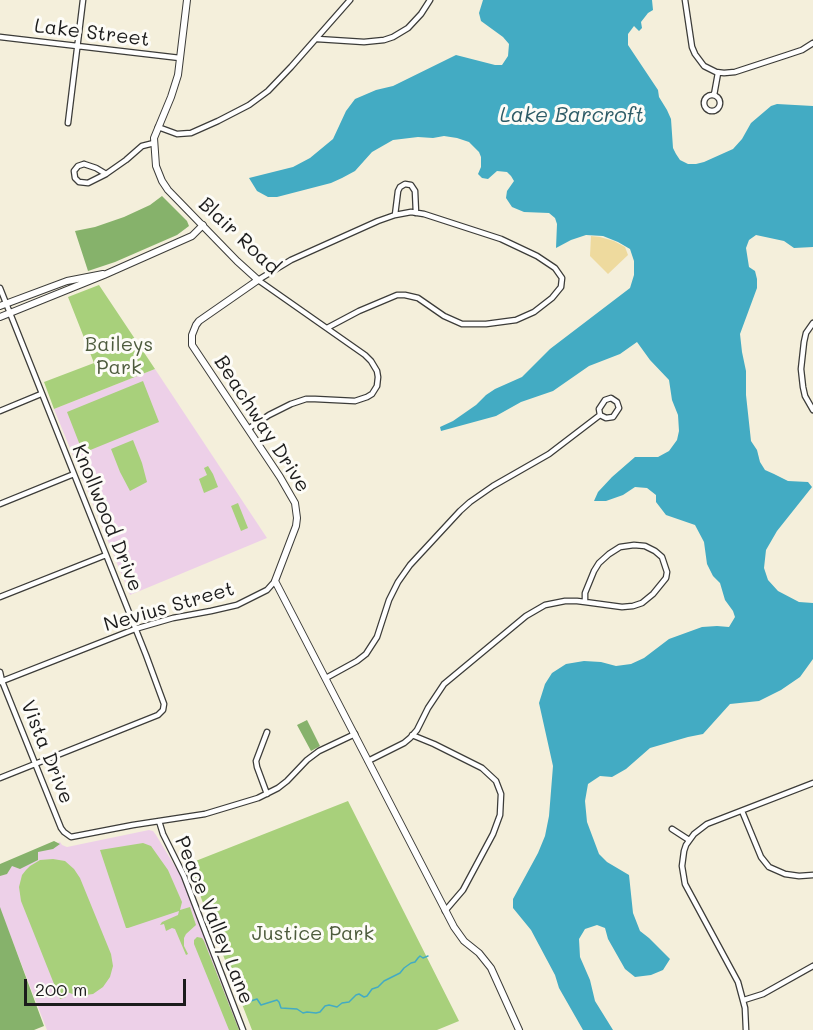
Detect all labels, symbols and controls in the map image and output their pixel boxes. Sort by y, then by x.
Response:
street label: Lake Street [33,14,151,52]
water label: Lake Barcroft [500,103,644,129]
street label: Blair Road [193,192,285,280]
park label: Baileys Park [85,333,153,380]
street label: Beachway Drive [209,351,315,497]
street label: Knollwood Drive [67,441,147,595]
street label: Nevius Street [101,577,237,637]
street label: Vista Drive [15,697,79,807]
street label: Peace Valley Lane [169,833,259,1007]
park label: Justice Park [252,922,374,946]
scale bar [27,967,189,1005]
text: 200 m [35,977,87,1001]

